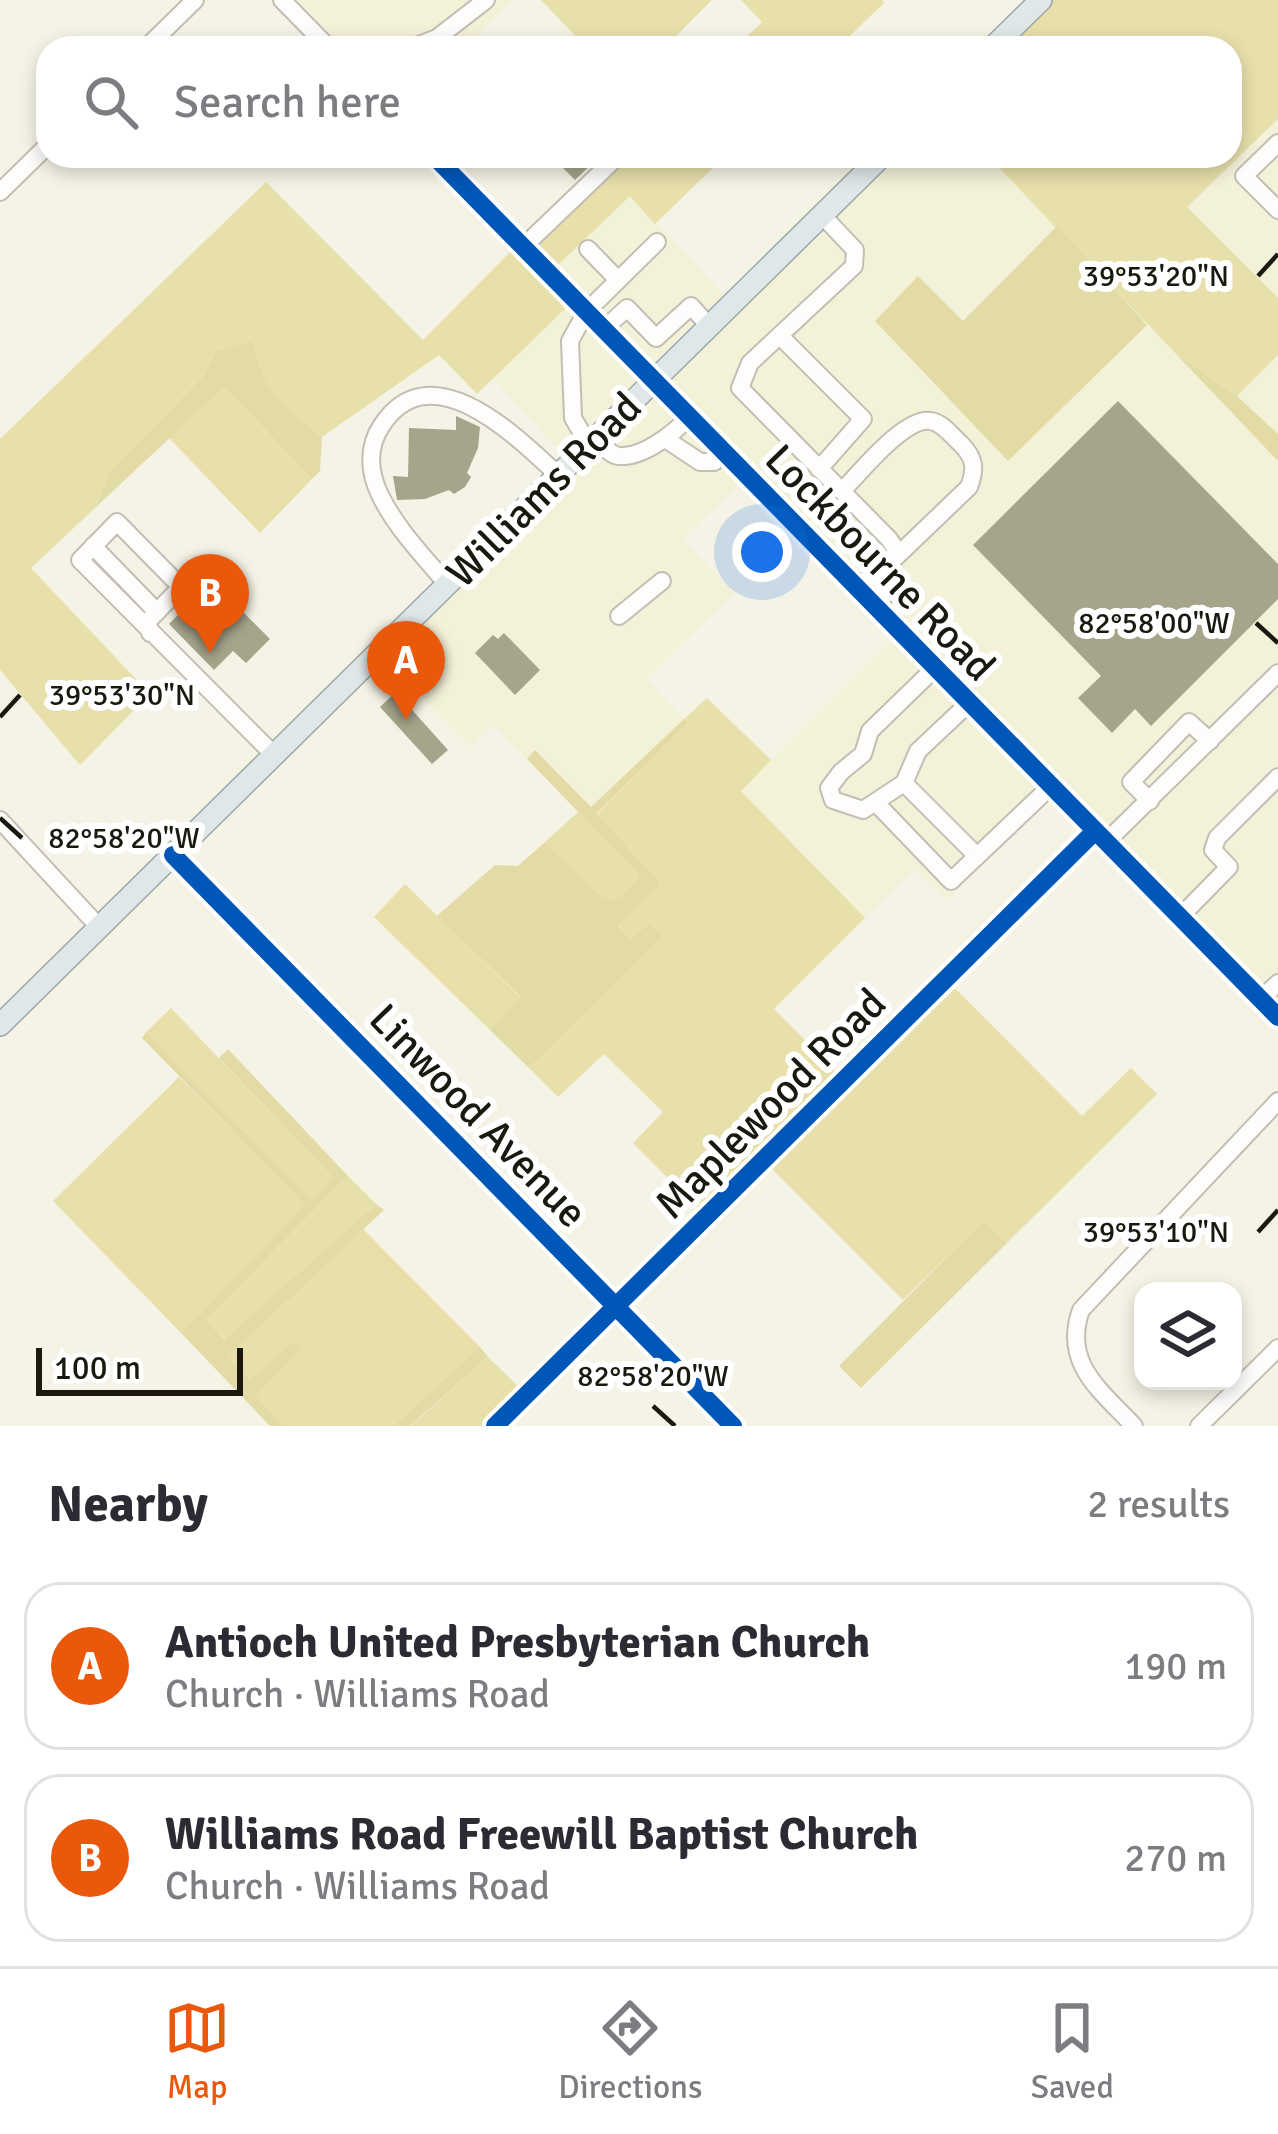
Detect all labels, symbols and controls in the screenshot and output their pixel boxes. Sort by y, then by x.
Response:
search box [36,36,1242,168]
icon: search [78,69,144,135]
text: Search here [174,75,401,130]
text: 39°53'20"N [1083,258,1229,295]
street label: Williams Road [436,382,652,598]
street label: Lockbourne Road [754,434,1006,692]
your location [732,522,792,582]
pin: B [171,554,249,653]
text: 82°58'00"W [1078,605,1230,642]
pin: A [367,621,445,720]
text: 39°53'30"N [49,677,195,714]
text: 82°58'20"W [48,820,200,857]
street label: Maplewood Road [645,978,897,1230]
street label: Linwood Avenue [358,994,597,1238]
text: 39°53'10"N [1083,1214,1229,1251]
map controls [1134,1282,1242,1390]
button: layers [1134,1282,1242,1390]
scale bar [36,1342,243,1395]
text: 100 m [54,1348,141,1389]
text: 82°58'20"W [577,1358,729,1395]
text: Nearby [48,1473,208,1536]
text: 2 results [1087,1480,1230,1528]
text: Antioch United Presbyterian Church [165,1615,870,1670]
text: A [78,1642,102,1690]
text: 190 m [1124,1642,1227,1690]
text: Church · Williams Road [165,1670,550,1718]
text: Williams Road Freewill Baptist Church [165,1807,918,1862]
text: B [78,1834,102,1882]
text: 270 m [1124,1834,1227,1882]
text: Church · Williams Road [165,1862,550,1910]
tab: Map [164,1995,230,2108]
tab: Directions [558,1995,703,2108]
tab: Saved [1031,1995,1114,2108]

